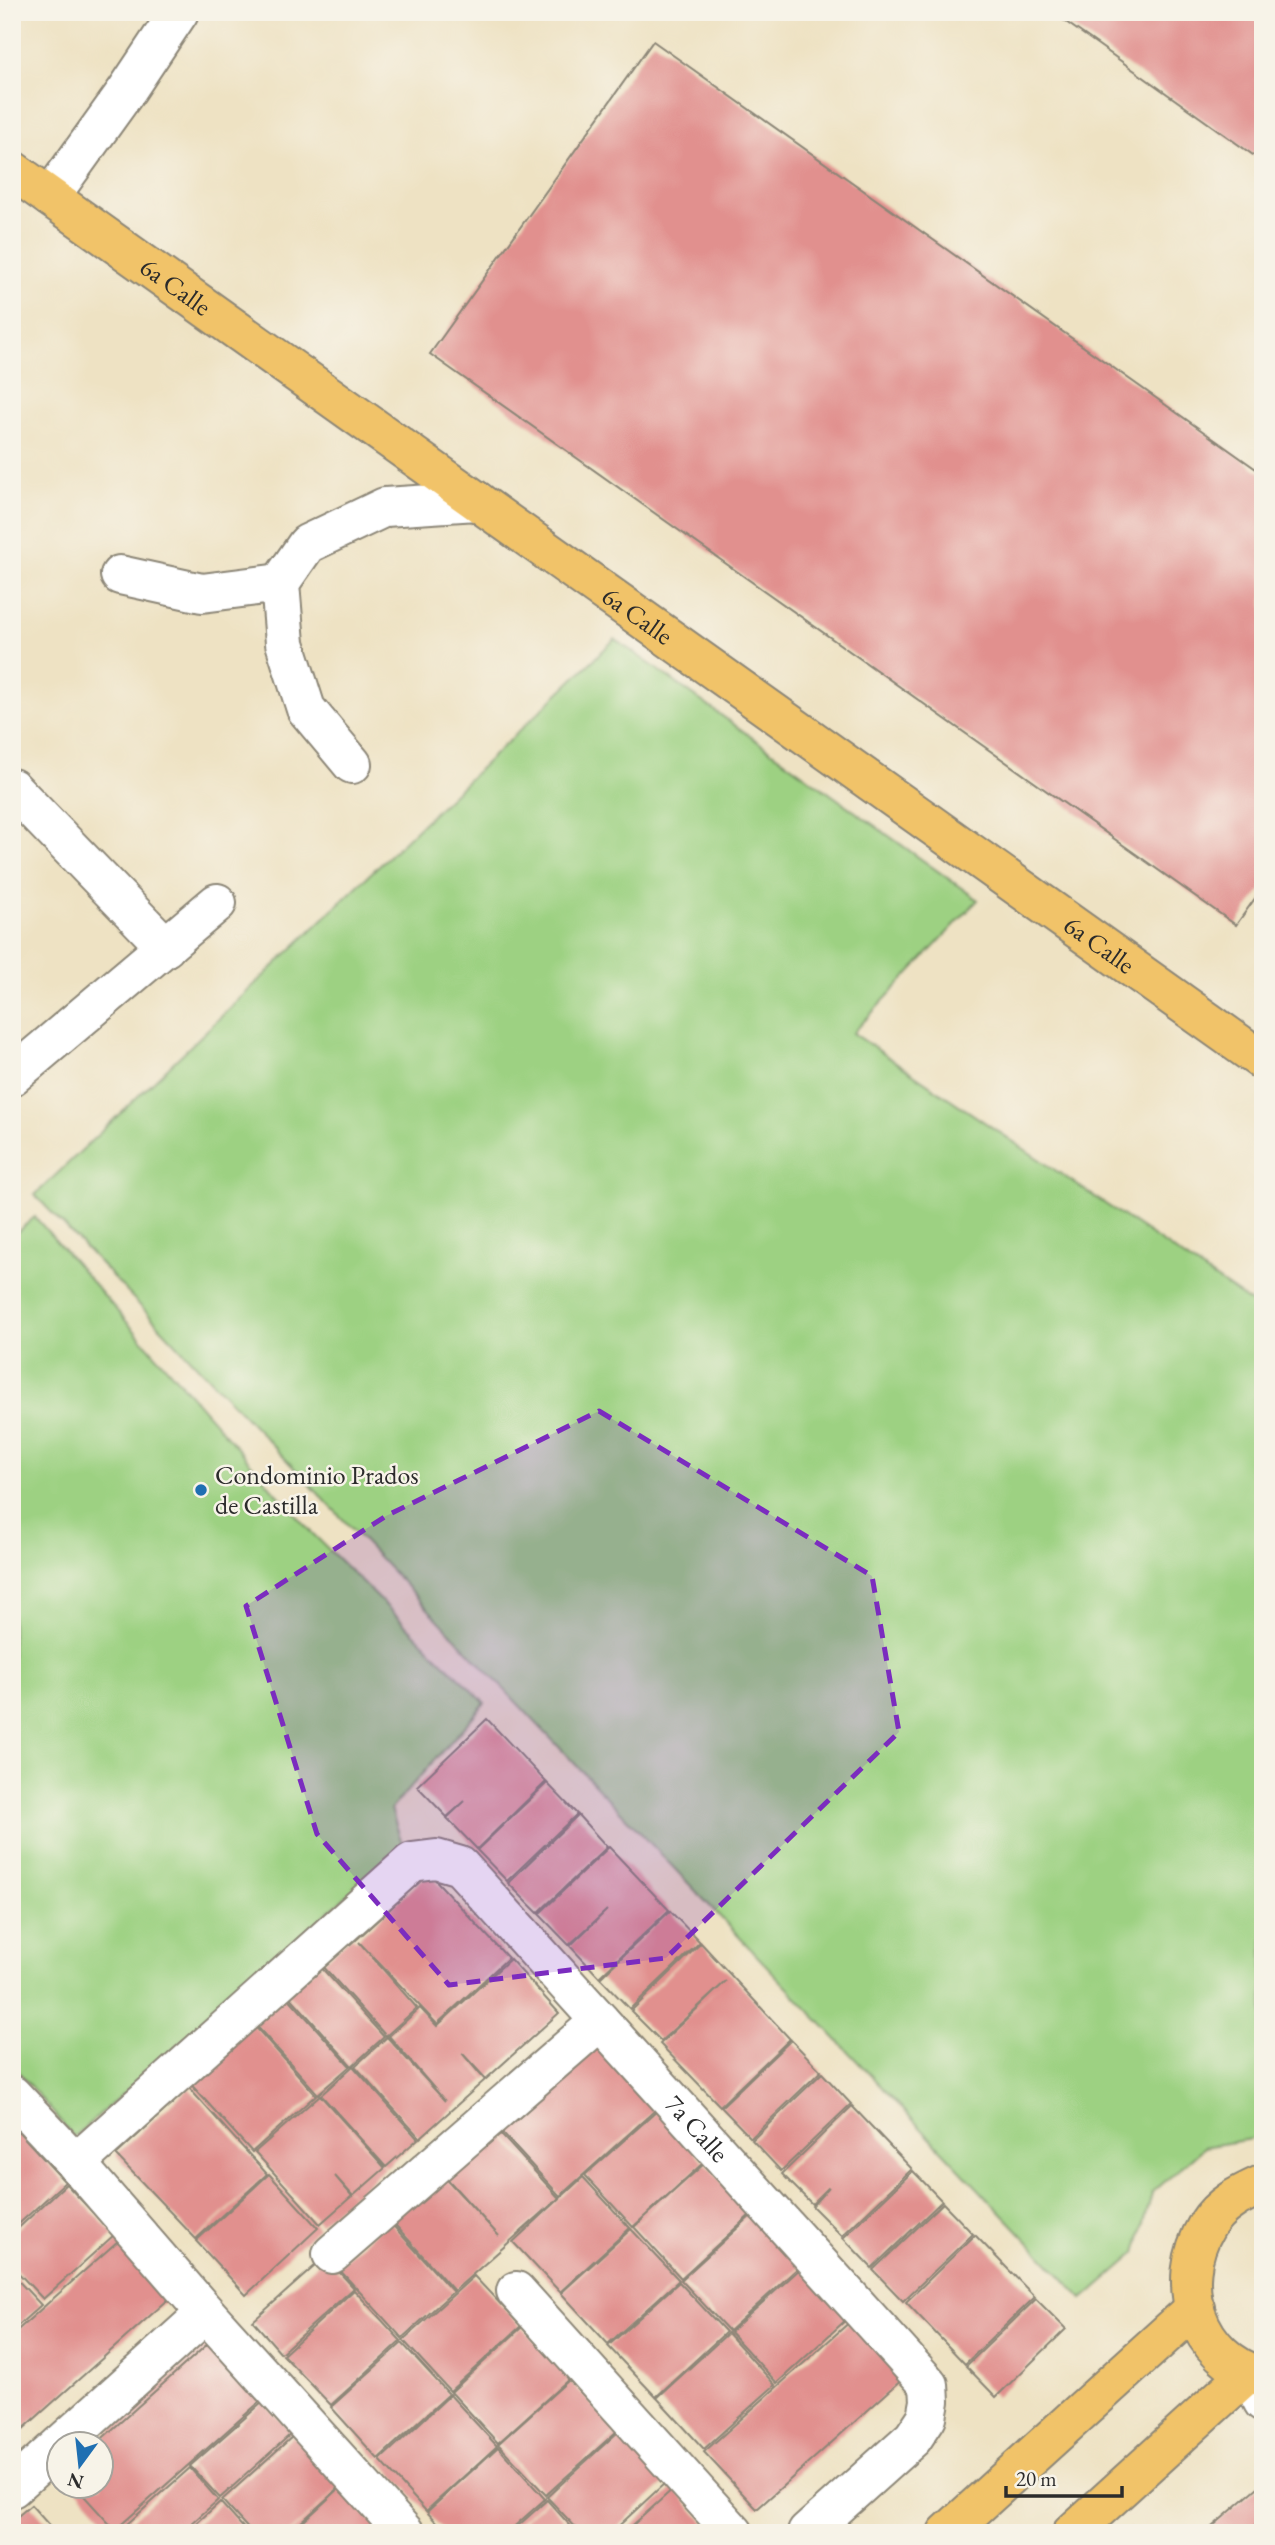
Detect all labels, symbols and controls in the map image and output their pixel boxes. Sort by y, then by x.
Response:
street label: 6a Calle [133,250,218,324]
street label: 6a Calle [595,579,680,652]
street label: 6a Calle [1057,908,1142,981]
place label: Condominio Prados de Castilla [215,1458,419,1522]
marker: Condominio Prados de Castilla [193,1482,209,1498]
street label: 7a Calle [658,2088,736,2169]
north arrow [46,2430,116,2500]
scale bar [1006,2454,1121,2498]
text: 20 m [1016,2465,1057,2492]
text: N [64,2467,86,2495]

